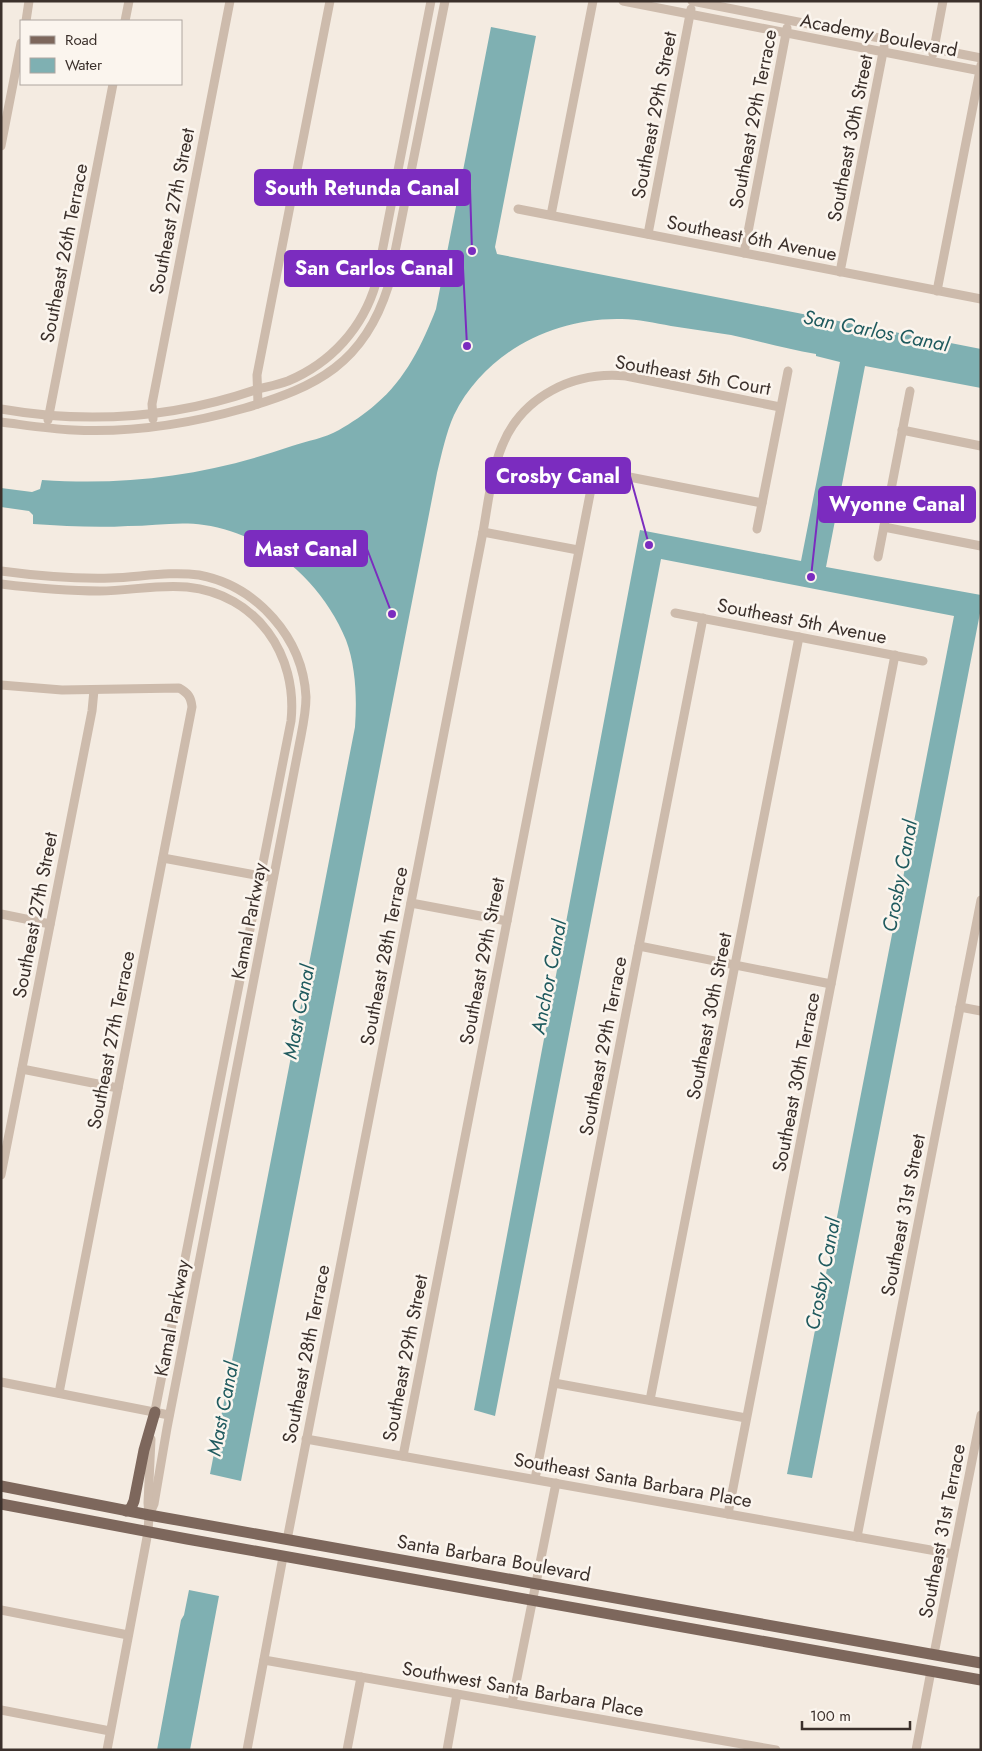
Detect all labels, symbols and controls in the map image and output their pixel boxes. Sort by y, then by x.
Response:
street label: Academy Boulevard [798,6,960,64]
legend [20,20,182,85]
street label: Southeast 29th Terrace [722,27,784,211]
text: Road [65,29,97,51]
street label: Southeast 29th Street [625,29,684,201]
street label: Southeast 30th Street [821,52,880,224]
text: Water [65,54,103,76]
street label: Southeast 27th Street [143,125,201,296]
street label: Southeast 26th Terrace [33,161,95,345]
callout: South Retunda Canal [255,170,470,205]
text: South Retunda Canal [265,174,459,203]
street label: Southeast 6th Avenue [665,208,839,268]
callout: San Carlos Canal [285,251,463,286]
text: San Carlos Canal [295,254,453,283]
water label: San Carlos Canal [801,303,953,360]
street label: Southeast 5th Court [613,348,773,402]
callout: Crosby Canal [486,458,630,493]
text: Crosby Canal [496,462,620,491]
callout: Wyonne Canal [819,487,975,522]
text: Wyonne Canal [829,490,965,519]
callout: Mast Canal [245,531,367,566]
text: Mast Canal [255,535,357,564]
street label: Southeast 5th Avenue [715,591,889,651]
water label: Crosby Canal [875,816,925,934]
street label: Southeast 27th Street [6,829,64,1000]
street label: Kamal Parkway [224,860,274,982]
street label: Southeast 28th Terrace [353,864,415,1048]
street label: Southeast 29th Street [453,875,512,1047]
water label: Anchor Canal [524,916,575,1038]
street label: Southeast 30th Street [680,930,739,1102]
street label: Southeast 27th Terrace [80,948,142,1131]
street label: Southeast 29th Terrace [572,954,634,1138]
water label: Mast Canal [276,961,323,1062]
street label: Southeast 30th Terrace [765,990,827,1174]
street label: Southeast 31st Street [874,1131,932,1298]
water label: Crosby Canal [798,1214,848,1332]
street label: Kamal Parkway [147,1257,197,1379]
street label: Southeast 28th Terrace [275,1262,337,1446]
street label: Southeast 29th Street [376,1272,435,1444]
water label: Mast Canal [200,1358,247,1459]
street label: Southeast 31st Terrace [912,1441,972,1620]
street label: Southeast Santa Barbara Place [512,1446,754,1514]
street label: Santa Barbara Boulevard [395,1528,593,1588]
street label: Southwest Santa Barbara Place [400,1654,646,1724]
scale bar [802,1698,910,1730]
text: 100 m [810,1705,851,1727]

